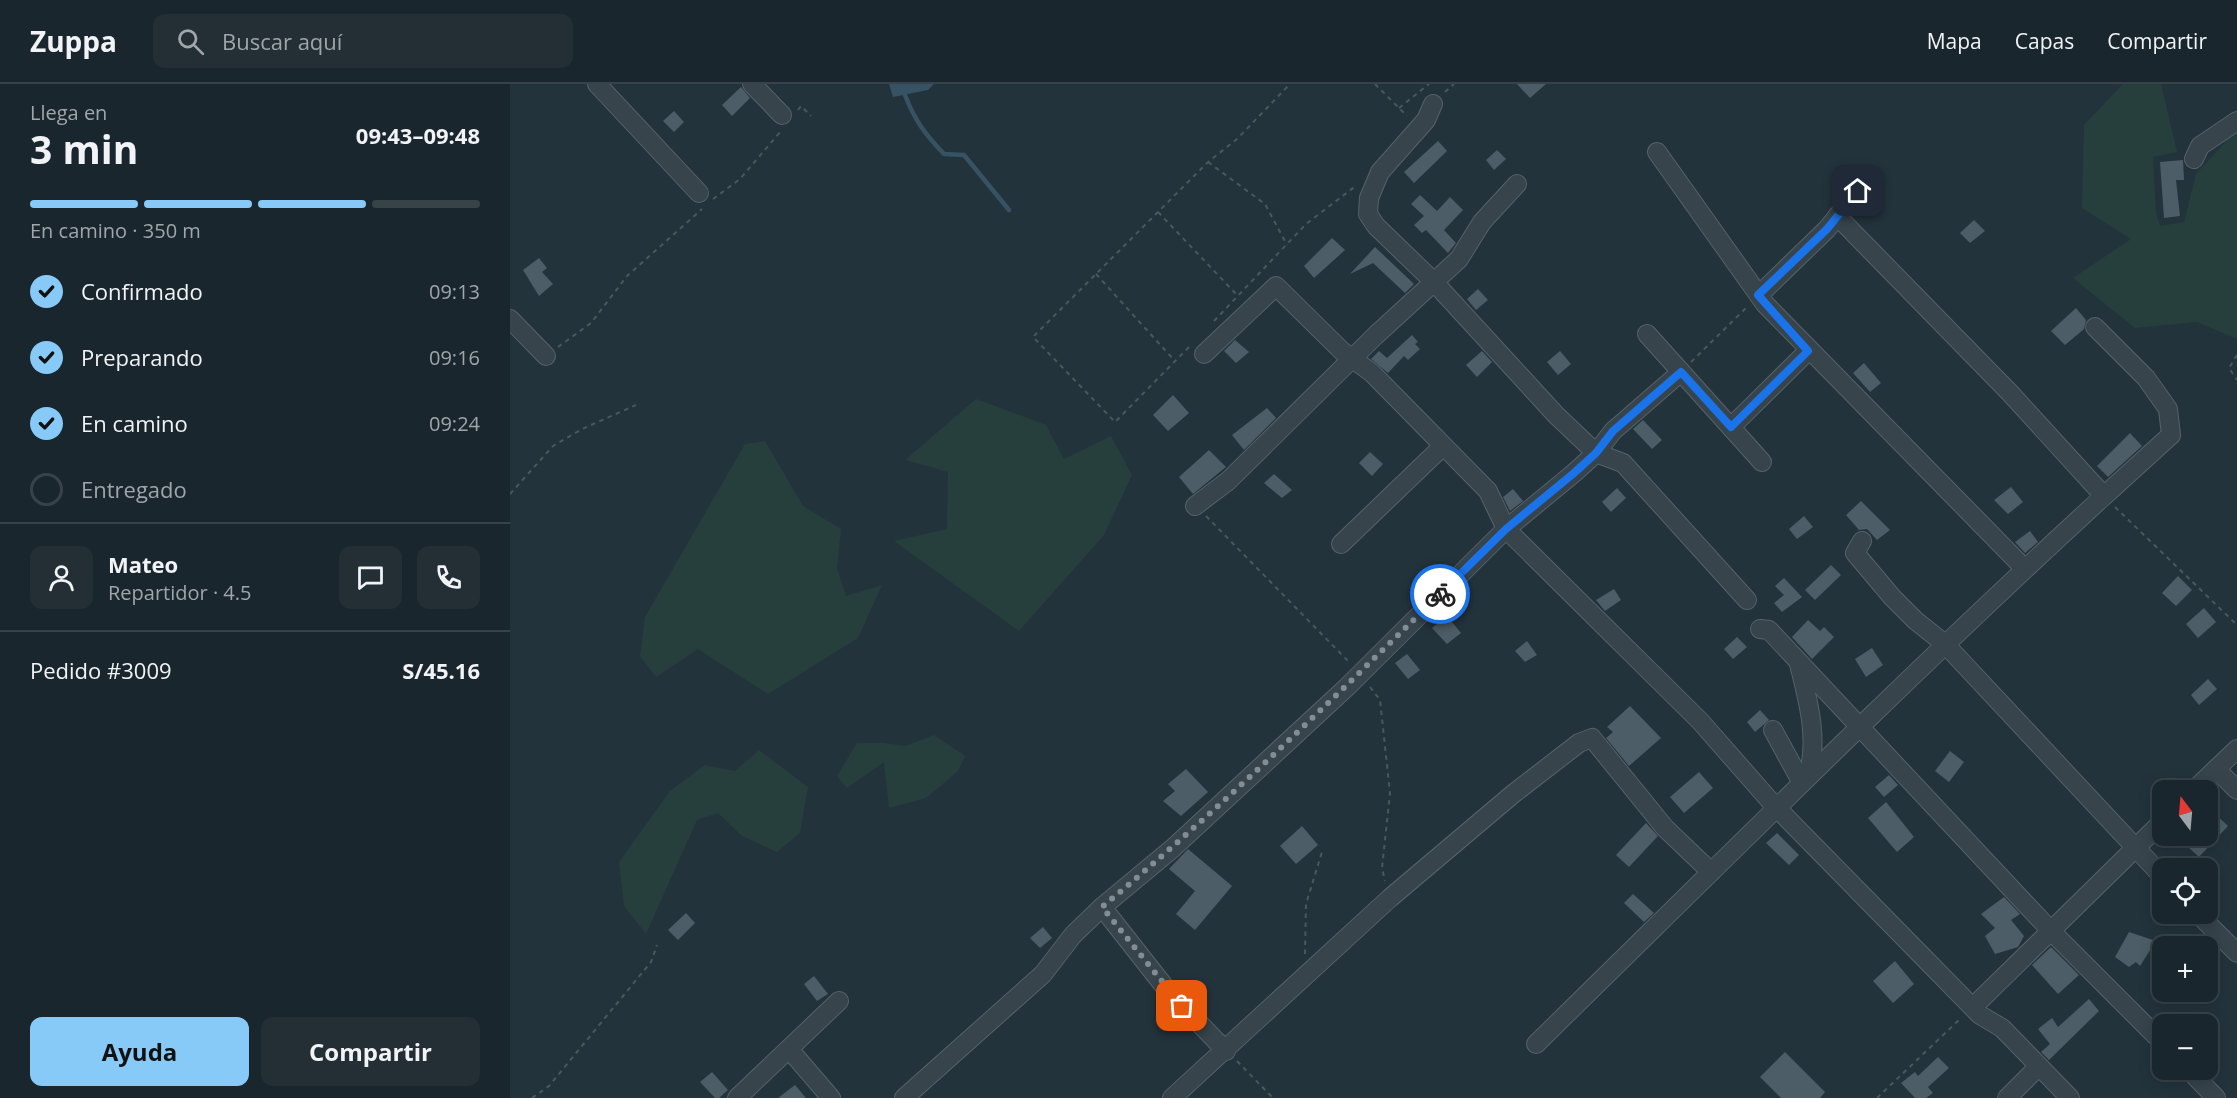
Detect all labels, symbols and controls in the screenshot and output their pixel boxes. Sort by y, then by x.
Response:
search box [153,14,573,68]
text: Zuppa [30,22,117,60]
icon: search [174,25,207,58]
text: Buscar aquí [222,26,342,56]
text: Mapa [1927,27,1982,55]
text: Capas [2015,27,2074,55]
text: Compartir [2107,27,2207,55]
text: Llega en [30,99,107,126]
text: 09:43–09:48 [356,120,480,150]
text: 3 min [30,122,138,175]
pin [1832,165,1883,216]
icon: home [1841,174,1874,207]
text: En camino · 350 m [30,217,201,244]
icon: check [30,275,63,308]
text: Confirmado [81,276,203,306]
text: 09:13 [429,278,480,305]
icon: check [30,341,63,374]
text: Preparando [81,342,203,372]
text: 09:16 [429,344,480,371]
icon: check [30,407,63,440]
text: En camino [81,408,188,438]
text: 09:24 [429,410,480,437]
text: Entregado [81,474,187,504]
button: person [30,546,93,609]
button: chat [339,546,402,609]
button: phone [417,546,480,609]
text: Mateo [108,549,178,579]
courier [1410,564,1470,624]
icon: bike [1424,578,1457,611]
text: Repartidor · 4.5 [108,579,252,606]
text: Pedido #3009 [30,655,172,685]
text: S/45.16 [402,655,480,685]
north arrow [2152,780,2218,846]
map controls [2152,780,2218,1080]
button: locate [2152,858,2218,924]
button: + [2152,936,2218,1002]
pin [1156,980,1207,1031]
icon: bag [1165,989,1198,1022]
button: − [2152,1014,2218,1080]
button: Ayuda [30,1017,249,1086]
button: Compartir [261,1017,480,1086]

